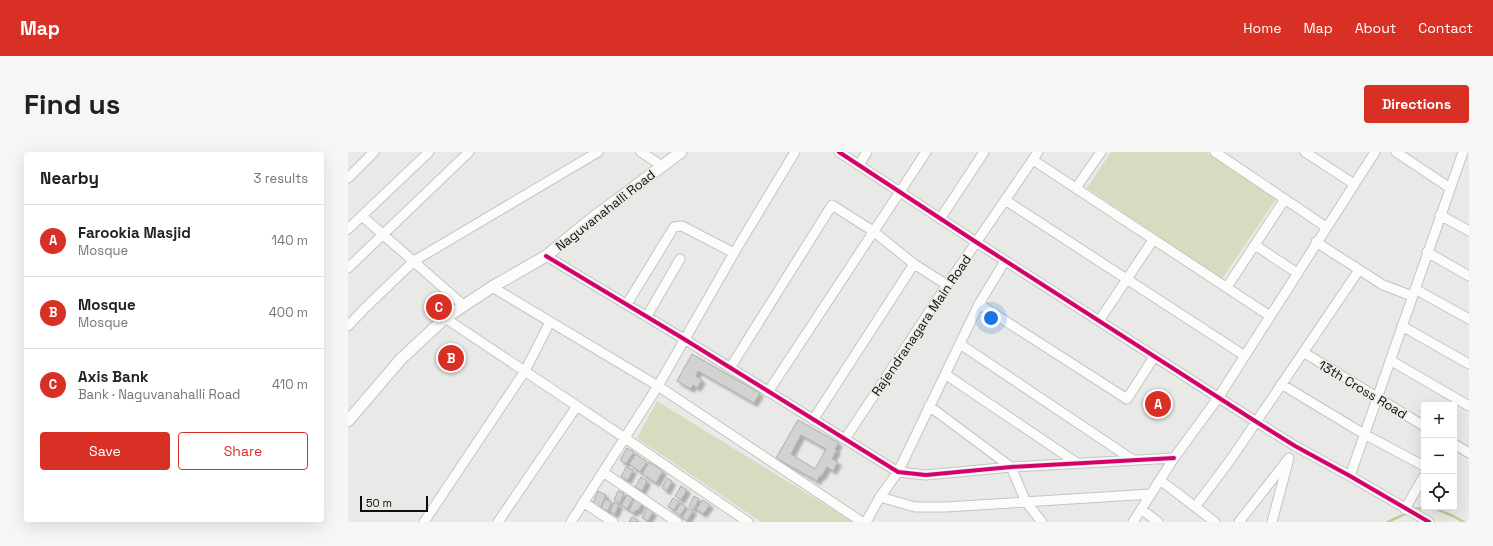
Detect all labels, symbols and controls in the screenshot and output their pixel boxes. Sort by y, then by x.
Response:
text: Map [20,16,60,41]
text: Home [1243,19,1281,37]
text: Map [1303,19,1333,37]
text: About [1355,19,1396,37]
text: Contact [1418,19,1473,37]
button: Directions [1364,85,1469,123]
text: Find us [24,86,121,122]
street label: Naguvanahalli Road [552,166,659,255]
text: Nearby [40,167,99,189]
text: 3 results [254,170,308,187]
text: Farookia Masjid [78,223,191,242]
text: A [49,232,57,249]
text: 140 m [272,232,308,249]
text: Mosque [78,242,128,259]
street label: Rajendranagara Main Road [868,251,975,399]
pin: C [426,292,452,322]
text: Mosque [78,295,136,314]
text: B [49,304,57,321]
text: 400 m [269,304,308,321]
your location [981,308,1001,328]
text: Mosque [78,314,128,331]
pin: B [438,343,464,373]
street label: 13th Cross Road [1315,356,1410,423]
text: Axis Bank [78,367,148,386]
text: C [49,376,57,393]
text: 410 m [272,376,308,393]
text: Bank · Naguvanahalli Road [78,386,240,403]
pin: A [1145,389,1171,419]
map controls [1421,402,1457,510]
button: + [1421,402,1457,438]
button: Save [40,432,170,470]
button: Share [178,432,308,470]
button: − [1421,438,1457,474]
button: locate [1421,474,1457,510]
scale bar [360,494,428,513]
text: 50 m [366,496,392,510]

